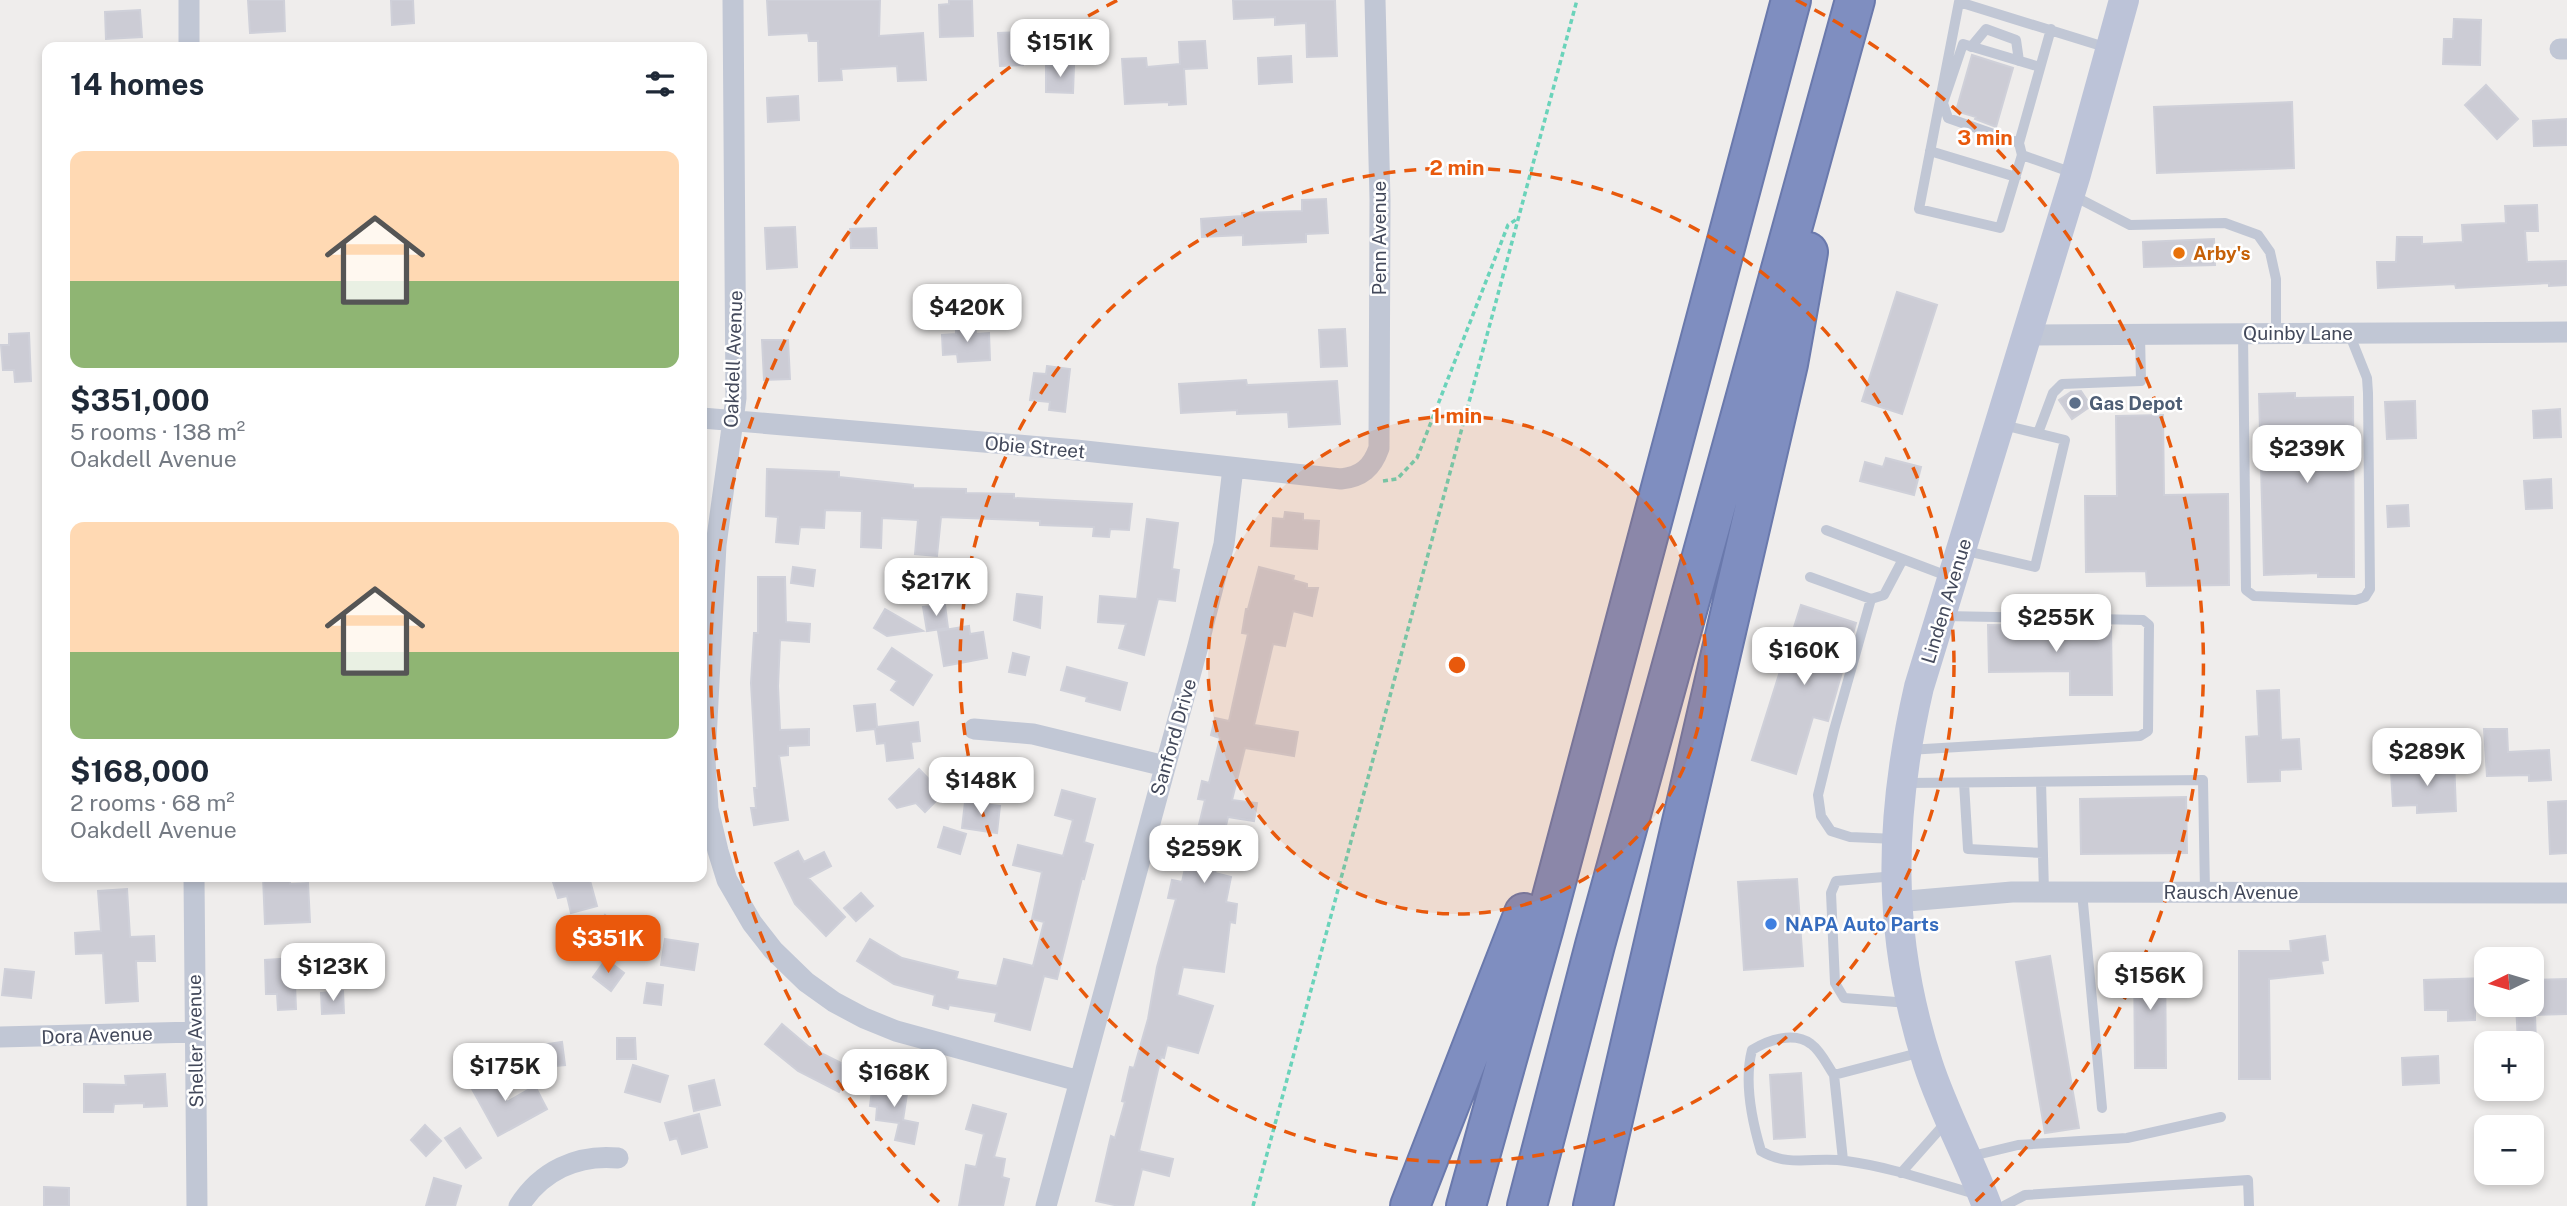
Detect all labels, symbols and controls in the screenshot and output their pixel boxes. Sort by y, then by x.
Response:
pin: $151K [1011,20,1109,79]
text: $151K [1026,28,1094,55]
icon: filters [641,65,679,103]
text: 14 homes [70,66,204,102]
text: 3 min [1957,125,2013,150]
text: 2 min [1429,155,1485,180]
street label: Penn Avenue [1368,181,1390,295]
icon: home [312,197,438,323]
place label: Arby's [2193,242,2250,264]
marker: Arby's [2171,245,2187,261]
pin: $420K [918,284,1016,344]
street label: Oakdell Avenue [720,290,746,428]
text: $420K [929,293,1005,320]
street label: Quinby Lane [2243,322,2353,344]
text: $351,000 [70,382,210,418]
place label: Gas Depot [2089,392,2183,414]
marker: Gas Depot [2067,395,2083,411]
text: 1 min [1432,403,1482,428]
text: 5 rooms · 138 m² [70,418,245,445]
pin: $239K [2258,426,2356,485]
street label: Obie Street [984,432,1086,462]
text: $239K [2268,434,2346,461]
text: Oakdell Avenue [70,445,237,472]
street label: Linden Avenue [1917,536,1975,666]
pin: $217K [887,558,985,618]
text: $217K [901,567,972,594]
icon: home [312,568,438,694]
pin: $255K [2007,594,2105,654]
text: $255K [2017,603,2095,630]
pin: $160K [1755,628,1853,687]
text: $160K [1768,636,1840,663]
centre of rings [1445,653,1469,677]
street label: Sanford Drive [1146,676,1200,798]
pin: $289K [2378,728,2476,788]
text: $289K [2388,737,2466,764]
text: $168,000 [70,753,209,789]
pin: $148K [932,758,1030,817]
text: $148K [945,766,1017,793]
text: 2 rooms · 68 m² [70,789,235,816]
text: Oakdell Avenue [70,816,237,843]
pin: $259K [1155,826,1253,885]
text: $259K [1165,834,1243,861]
street label: Rausch Avenue [2164,881,2298,903]
place label: NAPA Auto Parts [1785,913,1939,935]
pin: $351K [559,916,657,975]
marker: NAPA Auto Parts [1763,916,1779,932]
text: $351K [572,924,644,951]
pin: $123K [284,944,382,1003]
north arrow [2474,947,2544,1017]
map controls [2474,947,2544,1185]
text: $123K [297,952,369,979]
pin: $156K [2101,953,2199,1012]
text: $156K [2114,961,2186,988]
street label: Sheller Avenue [183,974,207,1108]
street label: Dora Avenue [41,1022,153,1048]
button: + [2474,1031,2544,1101]
pin: $175K [456,1044,554,1103]
pin: $168K [845,1050,943,1109]
text: $175K [469,1052,541,1079]
text: $168K [858,1058,930,1085]
button: − [2474,1115,2544,1185]

